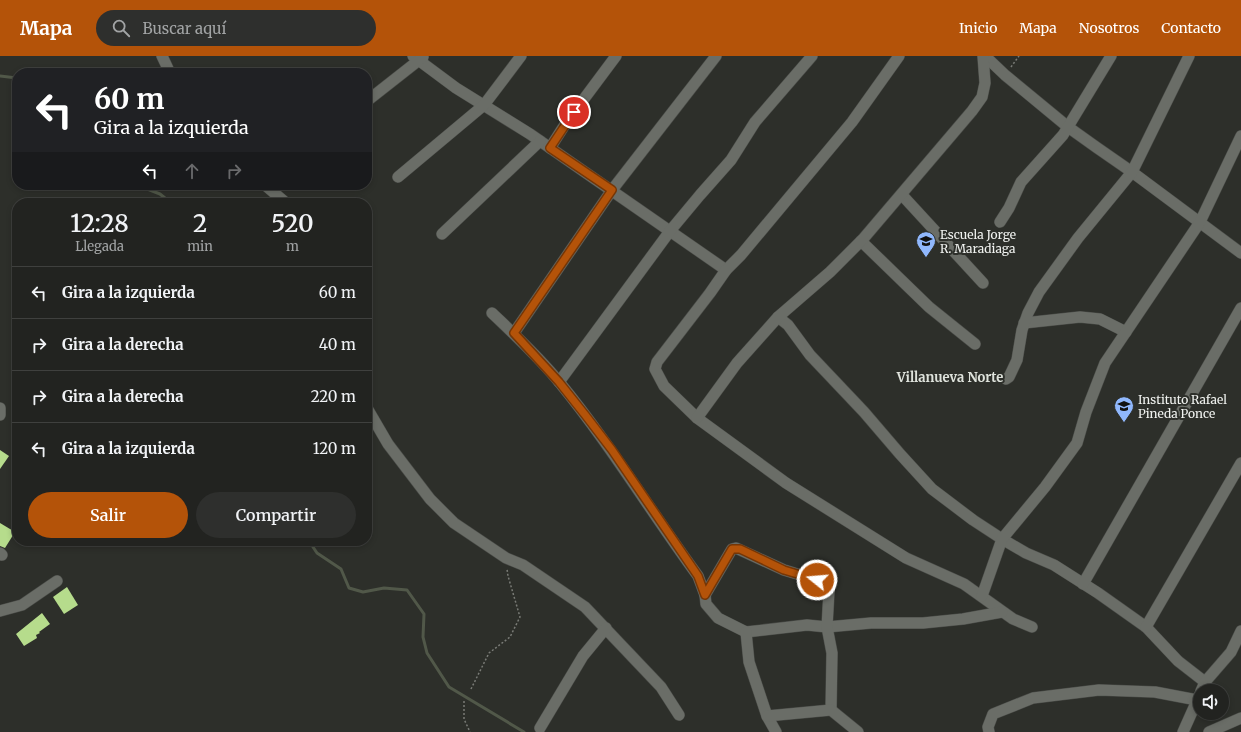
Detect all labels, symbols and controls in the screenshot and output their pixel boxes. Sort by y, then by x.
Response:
search box [96,10,376,46]
text: Mapa [20,16,72,40]
icon: search [110,17,132,39]
text: Buscar aquí [142,19,226,38]
text: Inicio [959,19,997,37]
text: Mapa [1019,19,1057,37]
text: Nosotros [1079,19,1139,37]
text: Contacto [1161,19,1221,37]
text: 60 m [94,81,164,117]
icon: left [28,84,80,136]
pin [557,95,591,129]
icon: arrive [563,101,585,123]
text: Gira a la izquierda [94,116,249,139]
icon: left [139,160,161,182]
icon: ahead [181,160,203,182]
icon: right [223,160,245,182]
text: 12:28 [70,208,129,239]
text: 2 [193,208,207,239]
text: 520 [271,208,314,239]
place label: Escuela Jorge R. Maradiaga [940,227,1016,256]
school or university icon: Escuela Jorge R. Maradiaga [915,230,937,258]
text: Llegada [75,238,124,255]
text: min [187,238,213,255]
text: m [286,238,299,255]
icon: left [28,282,50,304]
text: Gira a la izquierda [62,283,195,302]
text: 60 m [319,283,356,302]
icon: right [28,334,50,356]
text: Gira a la derecha [62,335,184,354]
text: 40 m [319,335,356,354]
district label: Villanueva Norte [896,369,1003,386]
icon: right [28,386,50,408]
text: Gira a la derecha [62,387,184,406]
text: 220 m [311,387,356,406]
place label: Instituto Rafael Pineda Ponce [1138,392,1227,421]
school or university icon: Instituto Rafael Pineda Ponce [1113,395,1135,423]
icon: left [28,438,50,460]
text: Gira a la izquierda [62,439,195,458]
text: 120 m [313,439,356,458]
button: Salir [28,492,188,538]
button: Compartir [196,492,356,538]
position arrow [796,559,838,601]
map controls [1193,684,1229,720]
button: sound [1193,684,1229,720]

